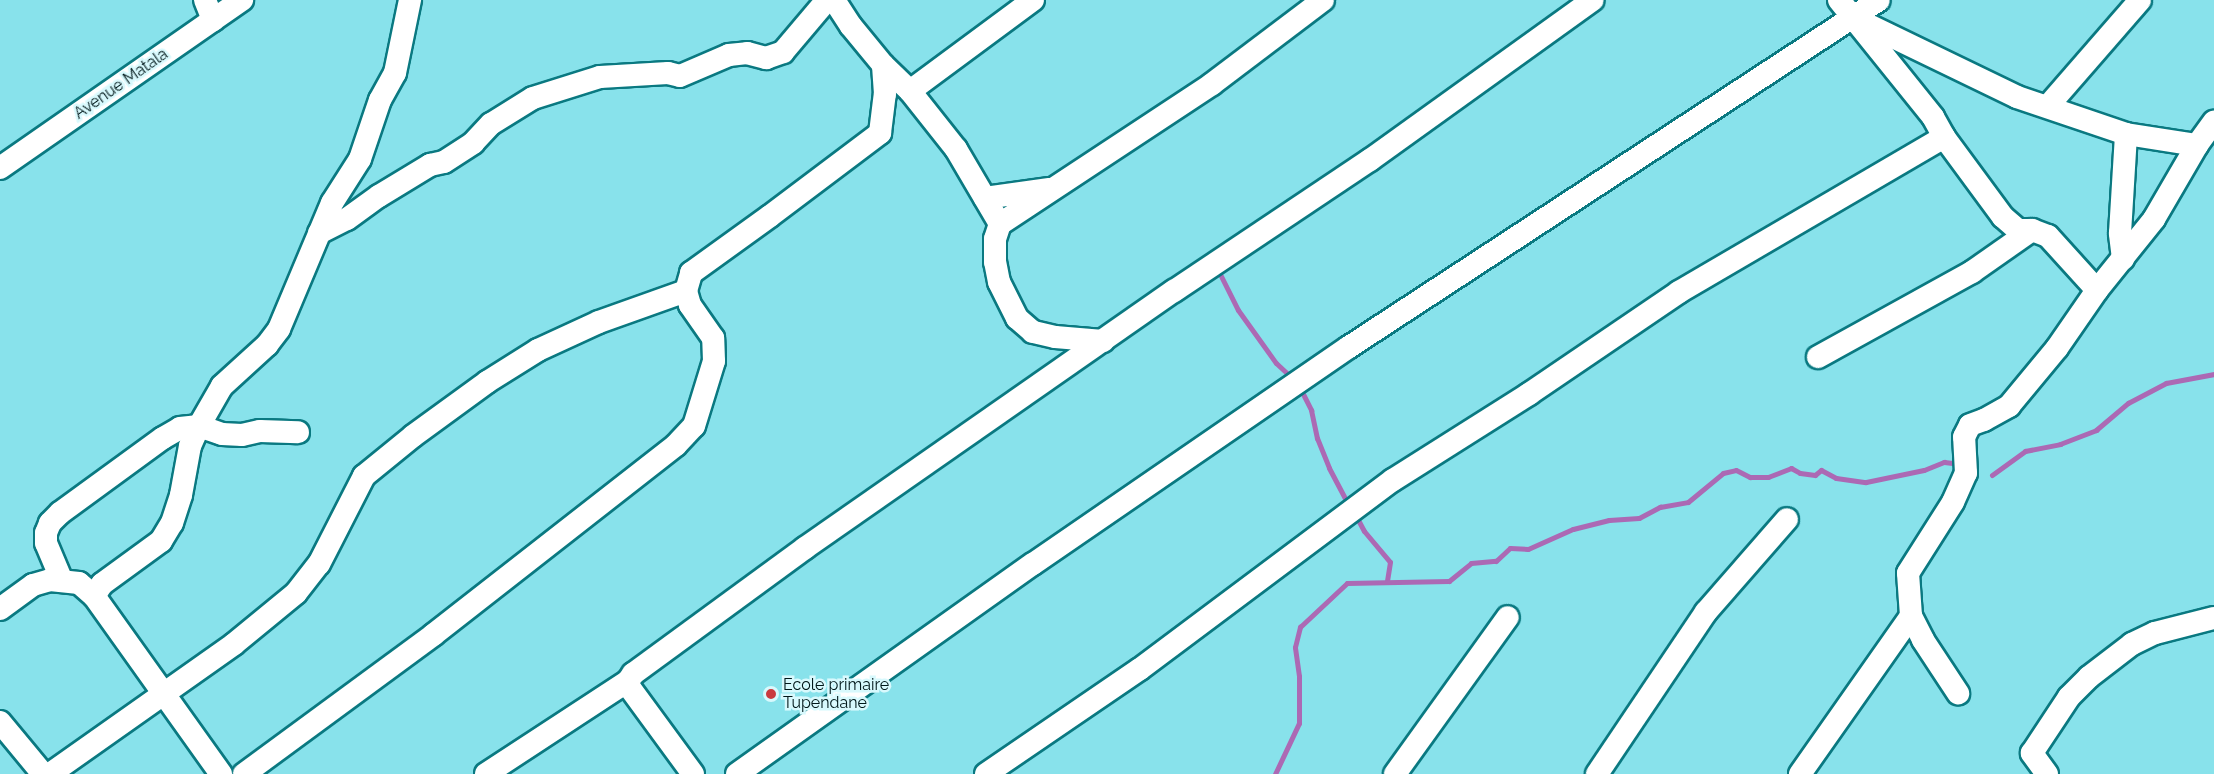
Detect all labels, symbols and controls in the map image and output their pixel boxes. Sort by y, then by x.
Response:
street label: Avenue Matala [70,45,172,123]
place label: Ecole primaire Tupendane [783,675,889,713]
marker: Ecole primaire Tupendane [764,687,778,701]

